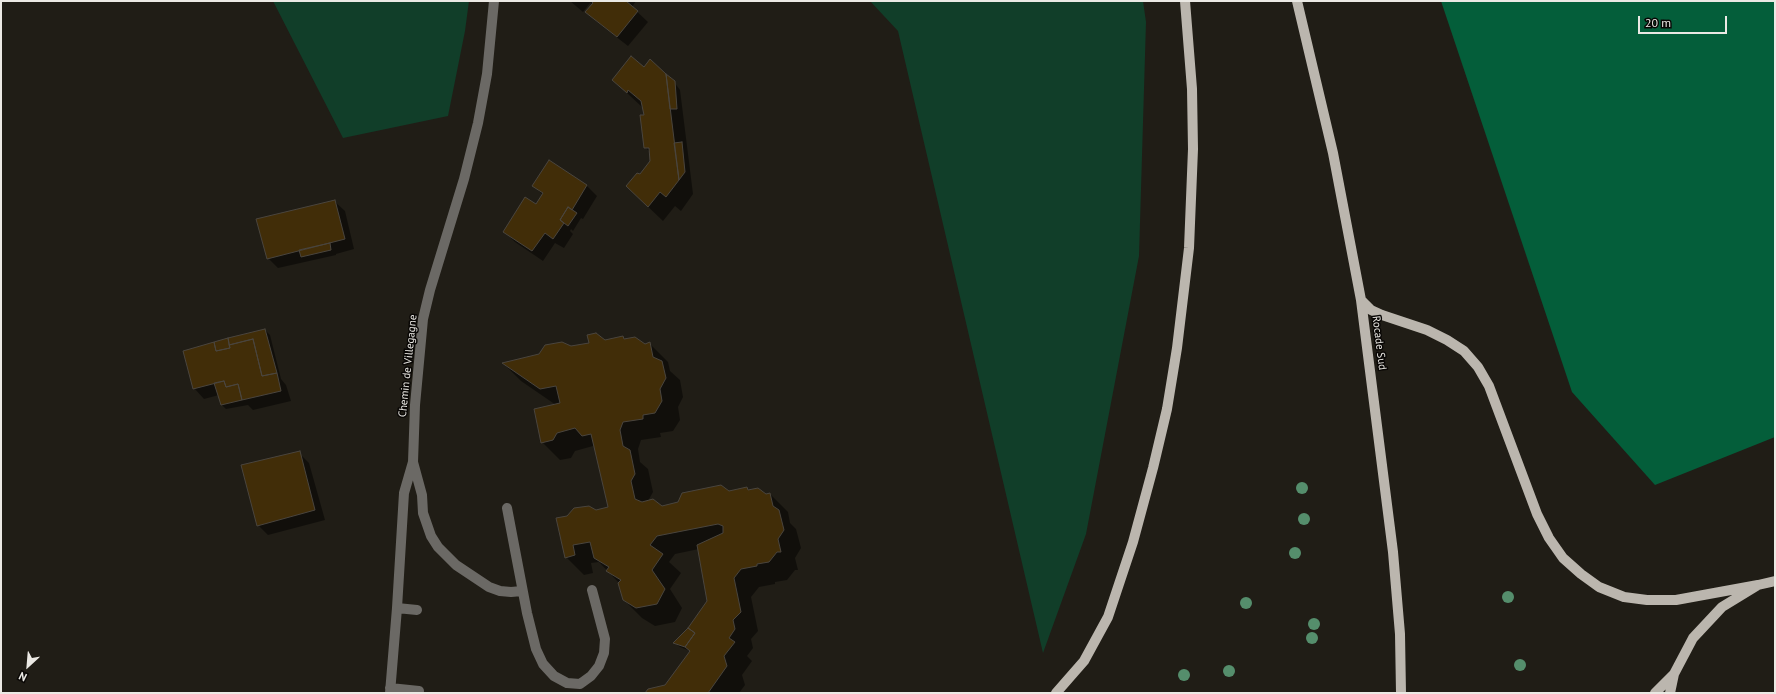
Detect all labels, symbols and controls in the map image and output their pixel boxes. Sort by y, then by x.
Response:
scale bar [1640,8,1729,34]
text: 20 m [1645,15,1671,30]
street label: Chemin de Villegagne [396,314,420,418]
street label: Rocade Sud [1369,315,1389,371]
north arrow [8,646,48,686]
text: N [16,669,29,685]

